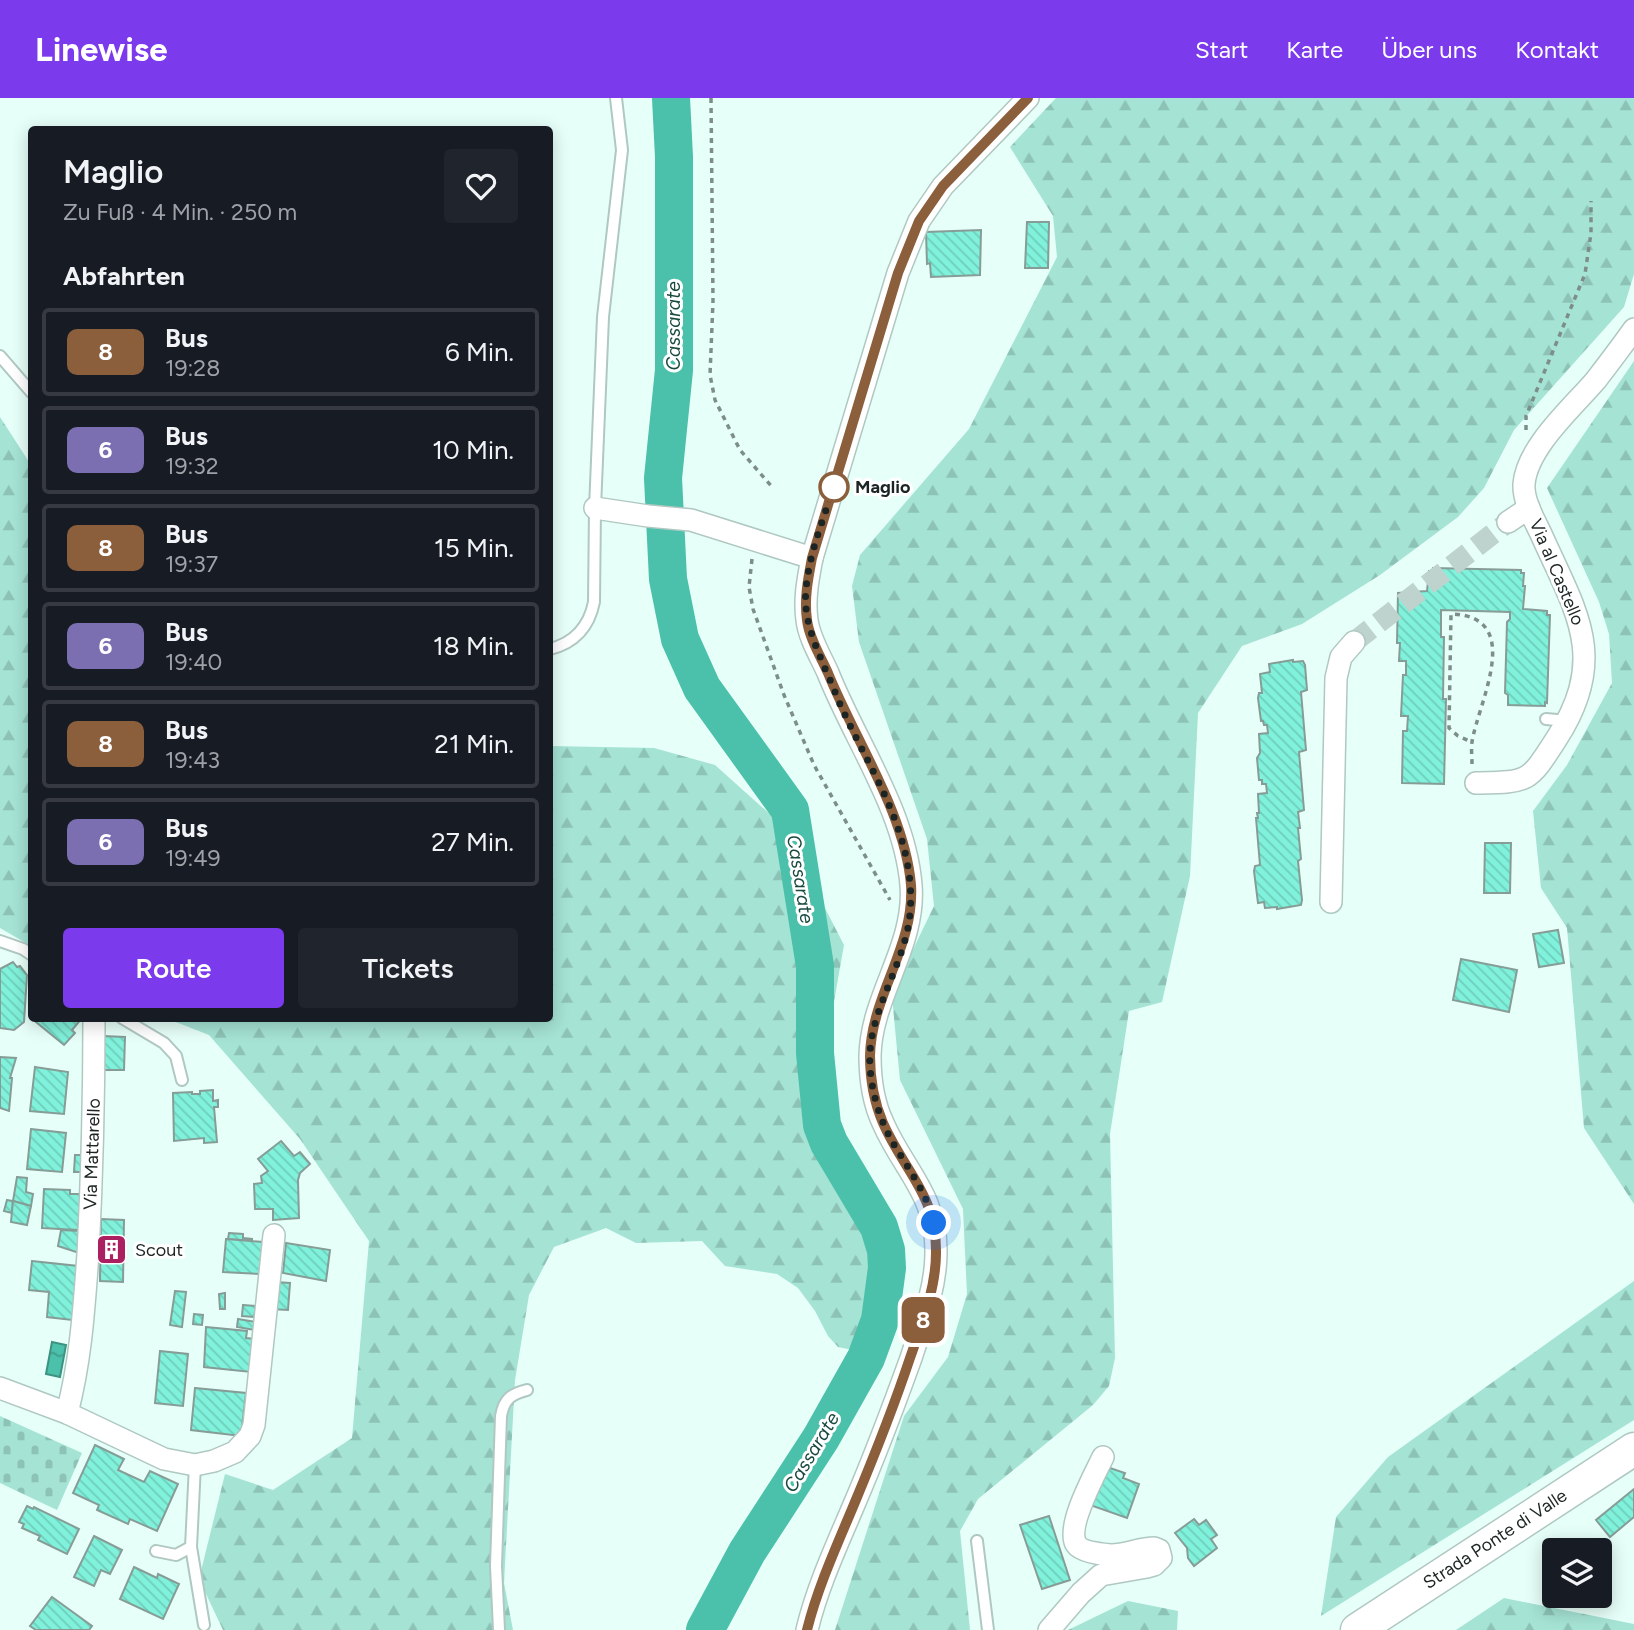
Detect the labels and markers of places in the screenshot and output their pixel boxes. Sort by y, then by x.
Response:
marker: Maglio [819,472,849,502]
place label: Maglio [855,476,910,498]
building icon: Scout [95,1233,129,1267]
place label: Scout [135,1239,183,1261]

